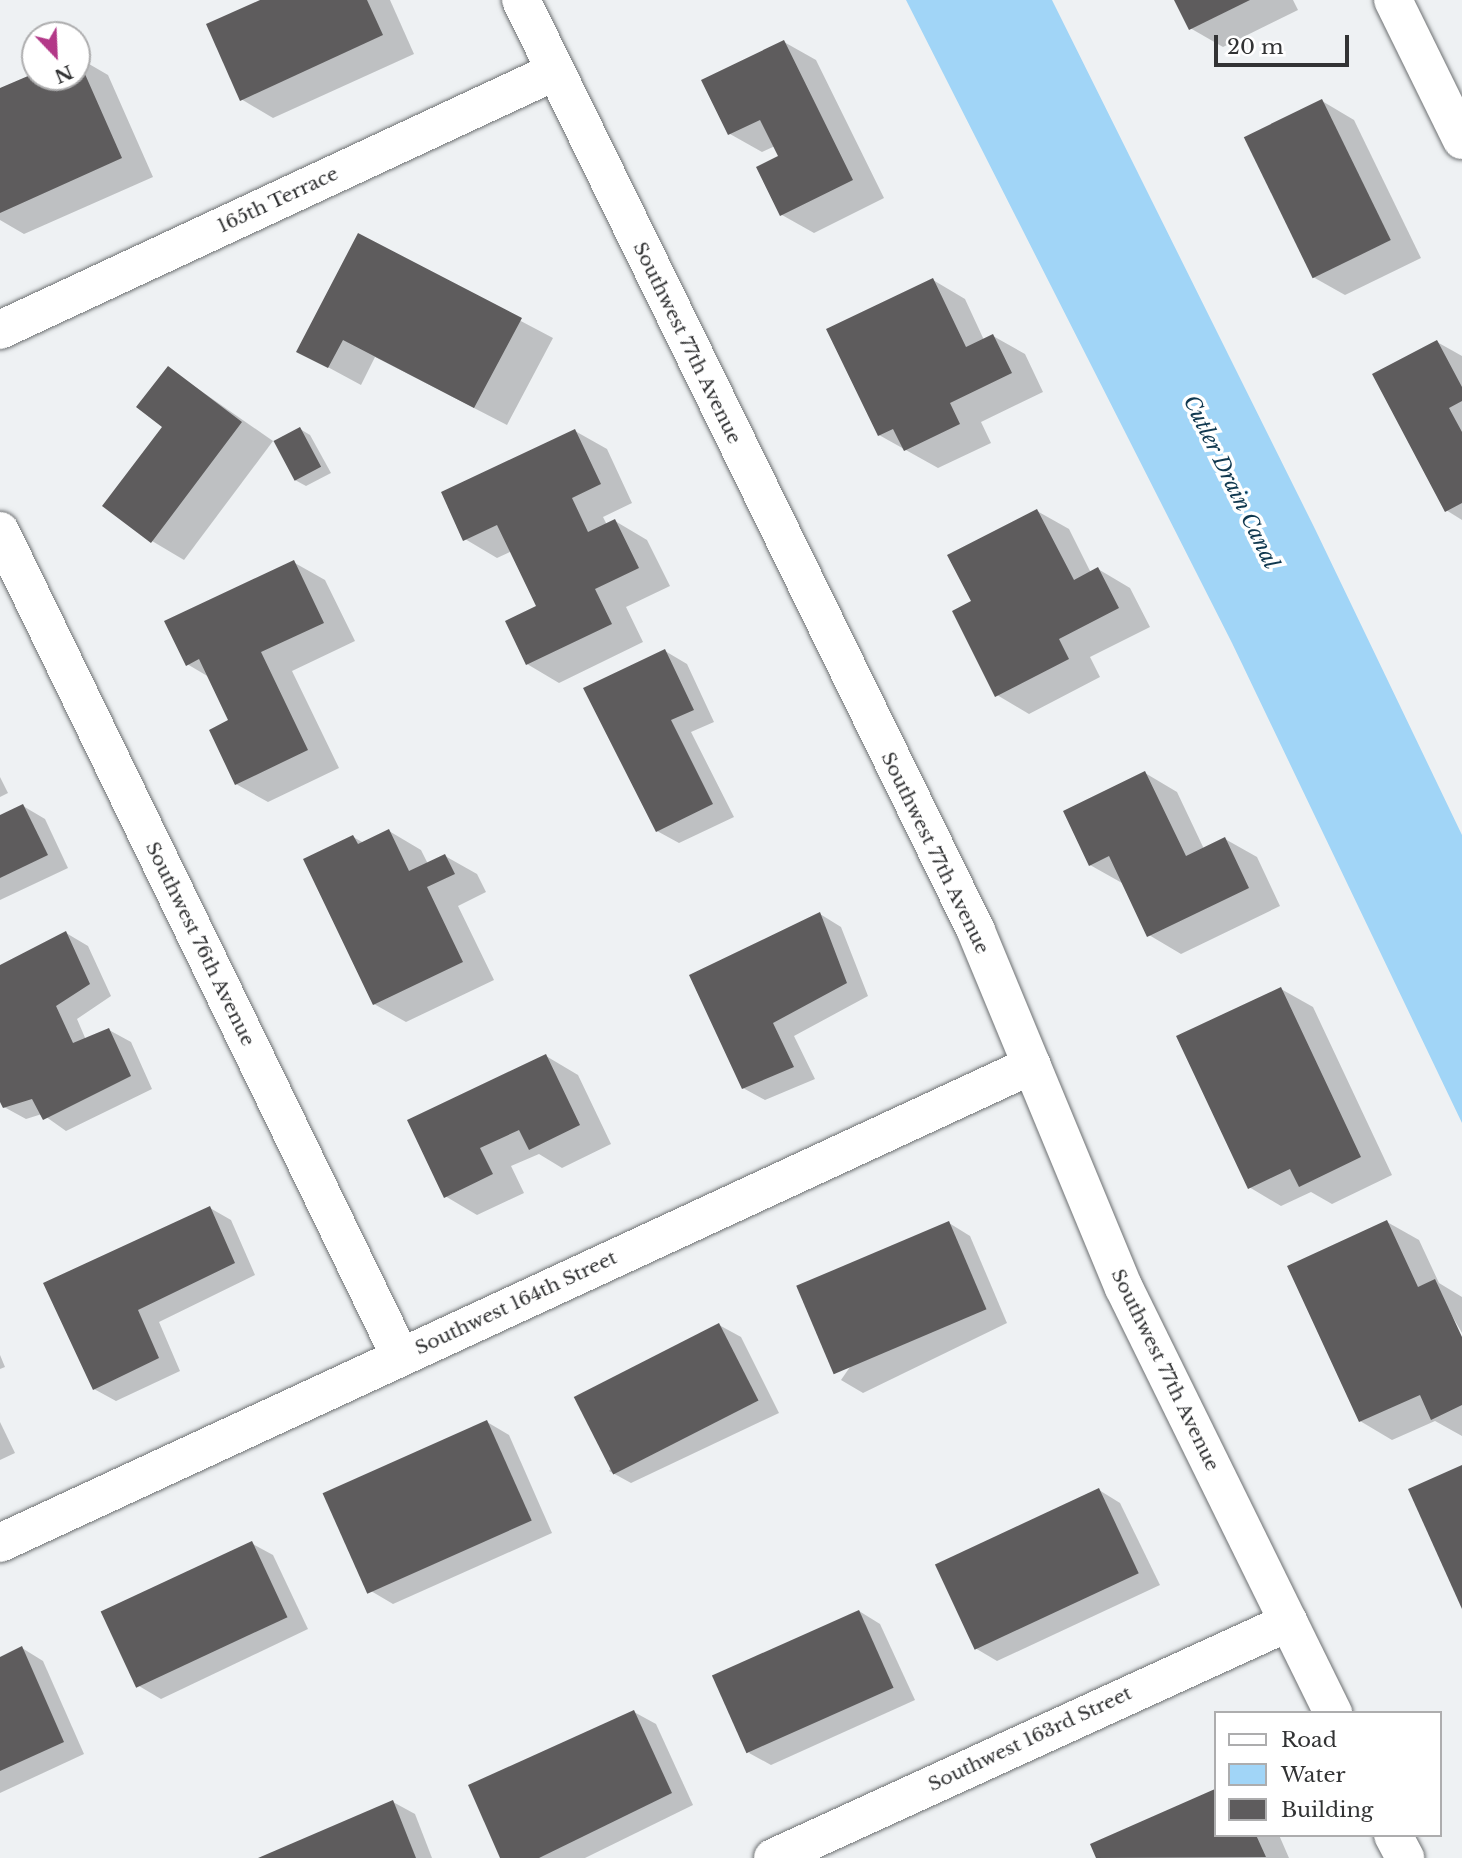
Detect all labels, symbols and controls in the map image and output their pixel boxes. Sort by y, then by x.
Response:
north arrow [21,21,91,91]
scale bar [1217,21,1352,65]
text: 20 m [1227,34,1284,60]
text: N [51,60,76,88]
street label: 165th Terrace [214,162,342,238]
street label: Southwest 77th Avenue [628,238,746,448]
water label: Cutler Drain Canal [1178,391,1284,573]
street label: Southwest 77th Avenue [876,748,994,958]
street label: Southwest 76th Avenue [140,838,260,1050]
street label: Southwest 164th Street [412,1246,620,1360]
street label: Southwest 77th Avenue [1106,1265,1224,1475]
street label: Southwest 163rd Street [925,1682,1135,1796]
legend [1214,1711,1441,1837]
text: Road [1281,1727,1337,1753]
text: Water [1281,1762,1345,1788]
text: Building [1281,1797,1373,1823]

